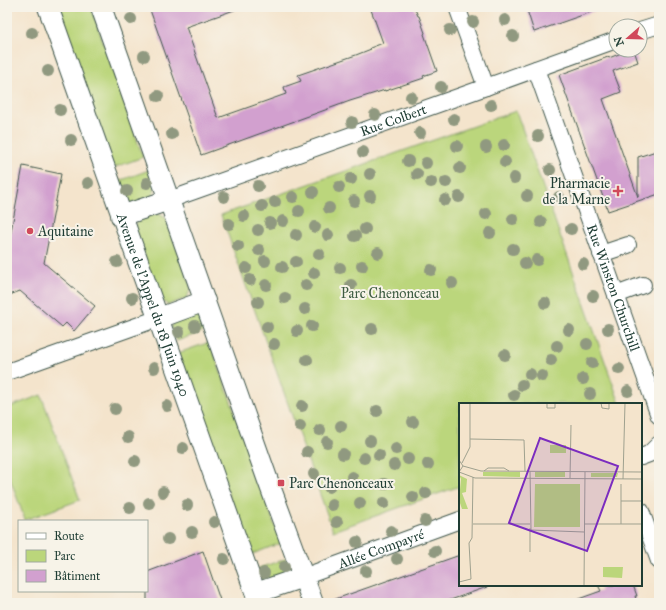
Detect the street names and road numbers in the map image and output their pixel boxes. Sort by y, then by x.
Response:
street label: Rue Colbert [358,101,429,140]
street label: Avenue de l'Appel du 18 Juin 1940 [112,210,193,399]
street label: Rue Winston Churchill [583,222,643,354]
street label: Allée Compayré [335,526,427,573]

